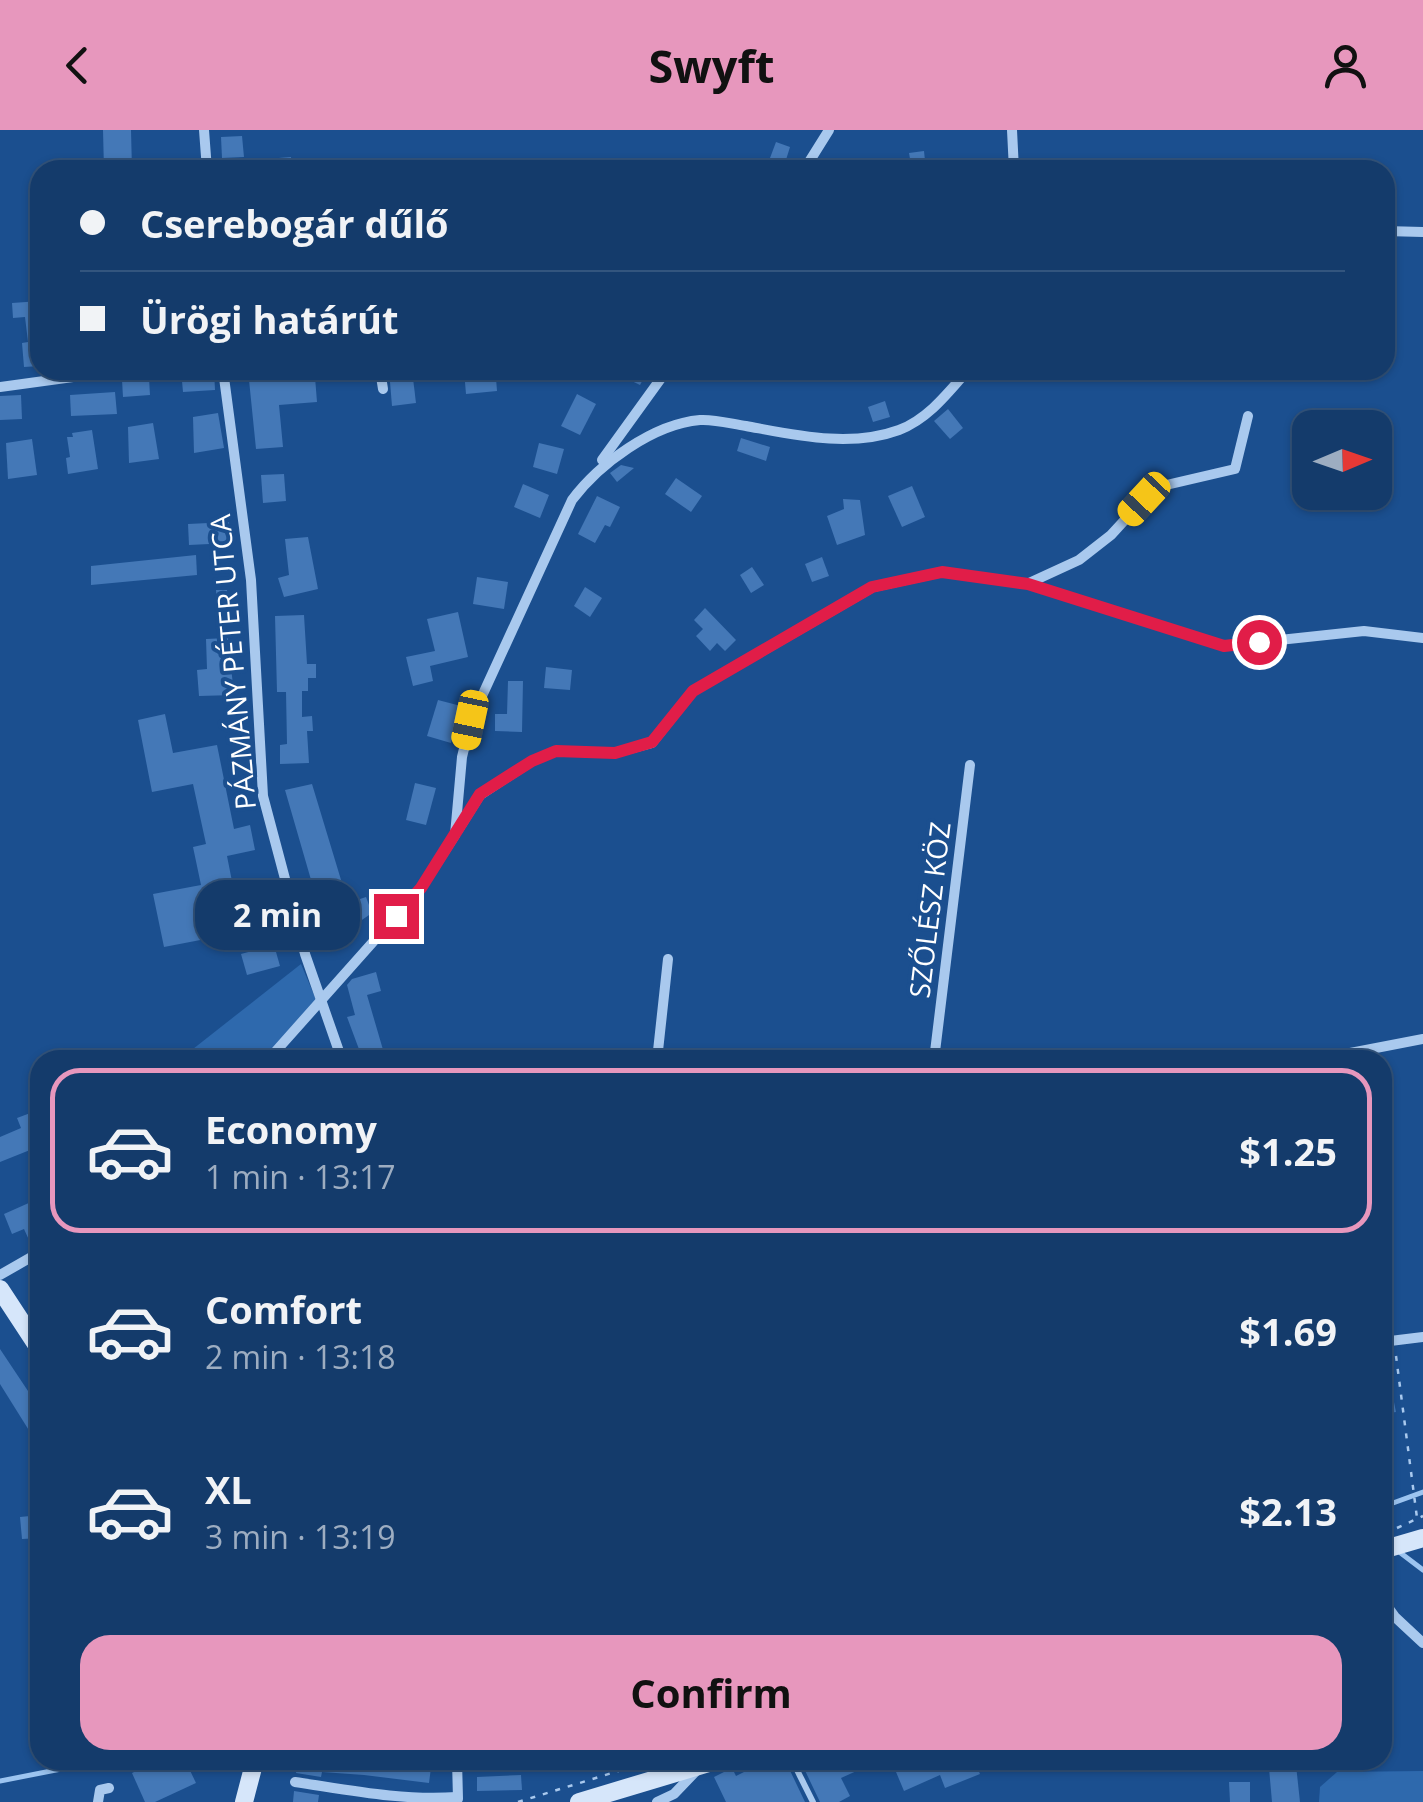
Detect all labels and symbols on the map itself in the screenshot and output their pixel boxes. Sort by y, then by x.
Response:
north arrow [1292,410,1392,510]
car [1113,467,1175,531]
street label: PÁZMÁNY PÉTER UTCA [200,512,264,811]
route start [1237,620,1282,665]
car [449,688,491,752]
street label: SZŐLÉSZ KÖZ [899,820,959,1000]
callout: 2 min [196,881,361,951]
route end [374,894,419,939]

